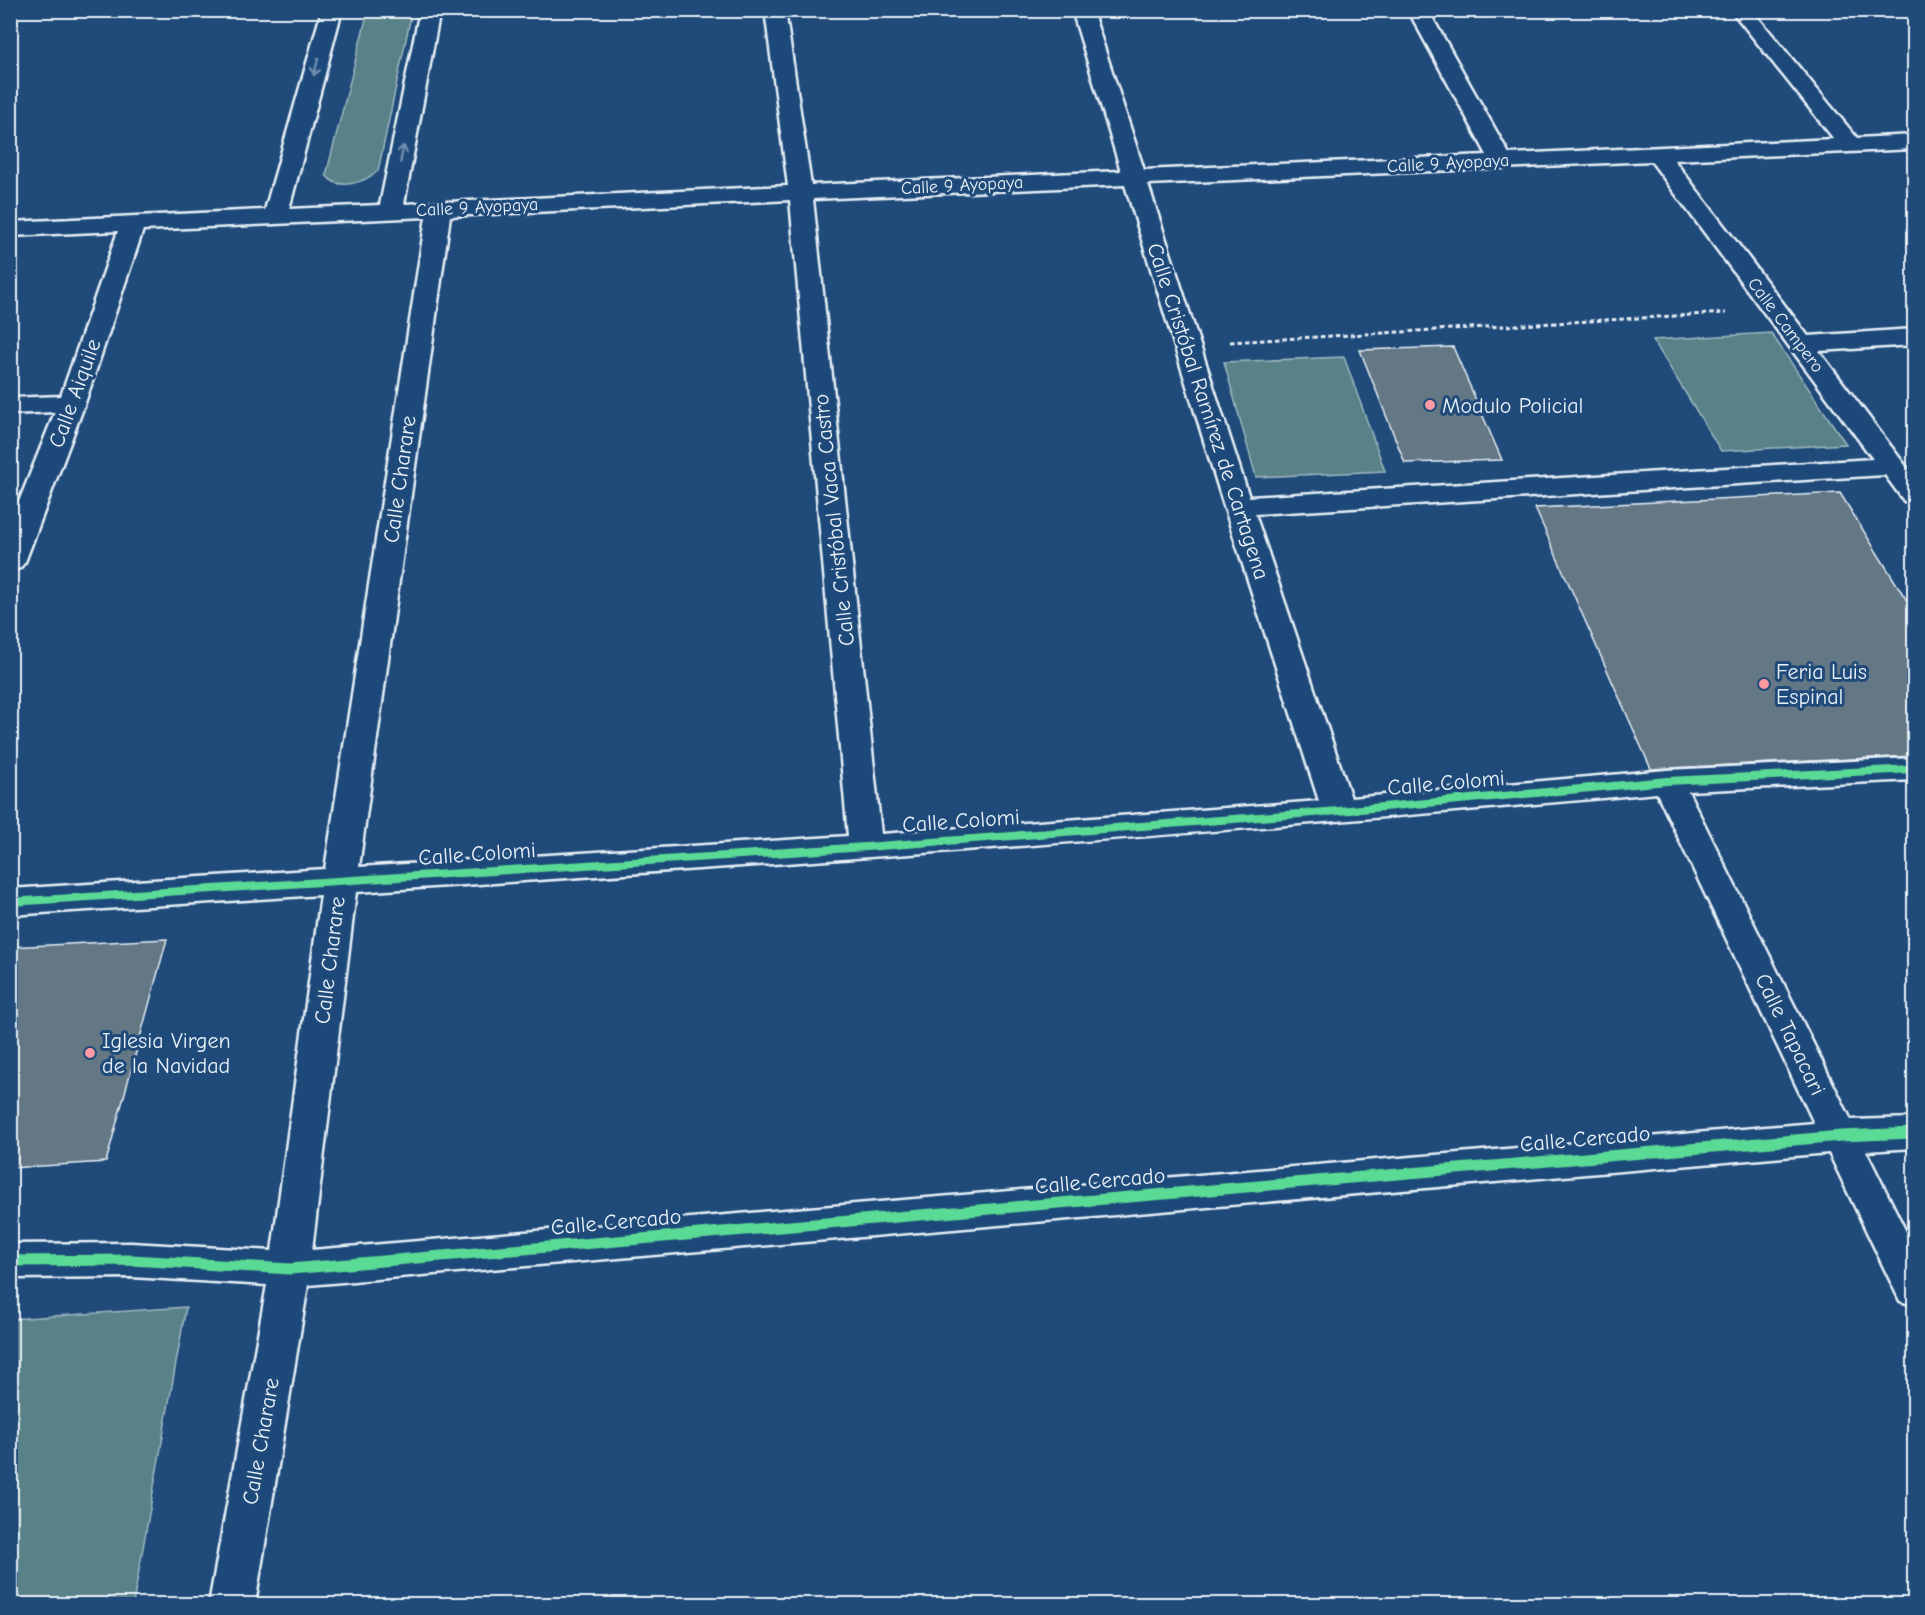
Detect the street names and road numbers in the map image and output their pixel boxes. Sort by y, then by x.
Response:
street label: Calle 9 Ayopaya [1386,150,1510,177]
street label: Calle 9 Ayopaya [900,172,1024,199]
street label: Calle 9 Ayopaya [415,194,539,221]
street label: Calle Cristóbal Ramírez de Cartagena [1141,240,1275,583]
street label: Calle Campero [1743,274,1828,377]
street label: Calle Aiquile [43,335,107,451]
street label: Calle Cristóbal Vaca Castro [808,393,860,647]
street label: Calle Charare [378,414,422,545]
street label: Calle Colomi [1386,765,1506,801]
street label: Calle Colomi [901,804,1021,838]
street label: Calle Colomi [417,837,537,871]
street label: Calle Charare [309,895,351,1025]
street label: Calle Tapacari [1749,969,1831,1100]
street label: Calle Cercado [1519,1120,1651,1158]
street label: Calle Cercado [1034,1162,1166,1200]
street label: Calle Cercado [550,1203,682,1241]
street label: Calle Charare [237,1376,285,1507]

